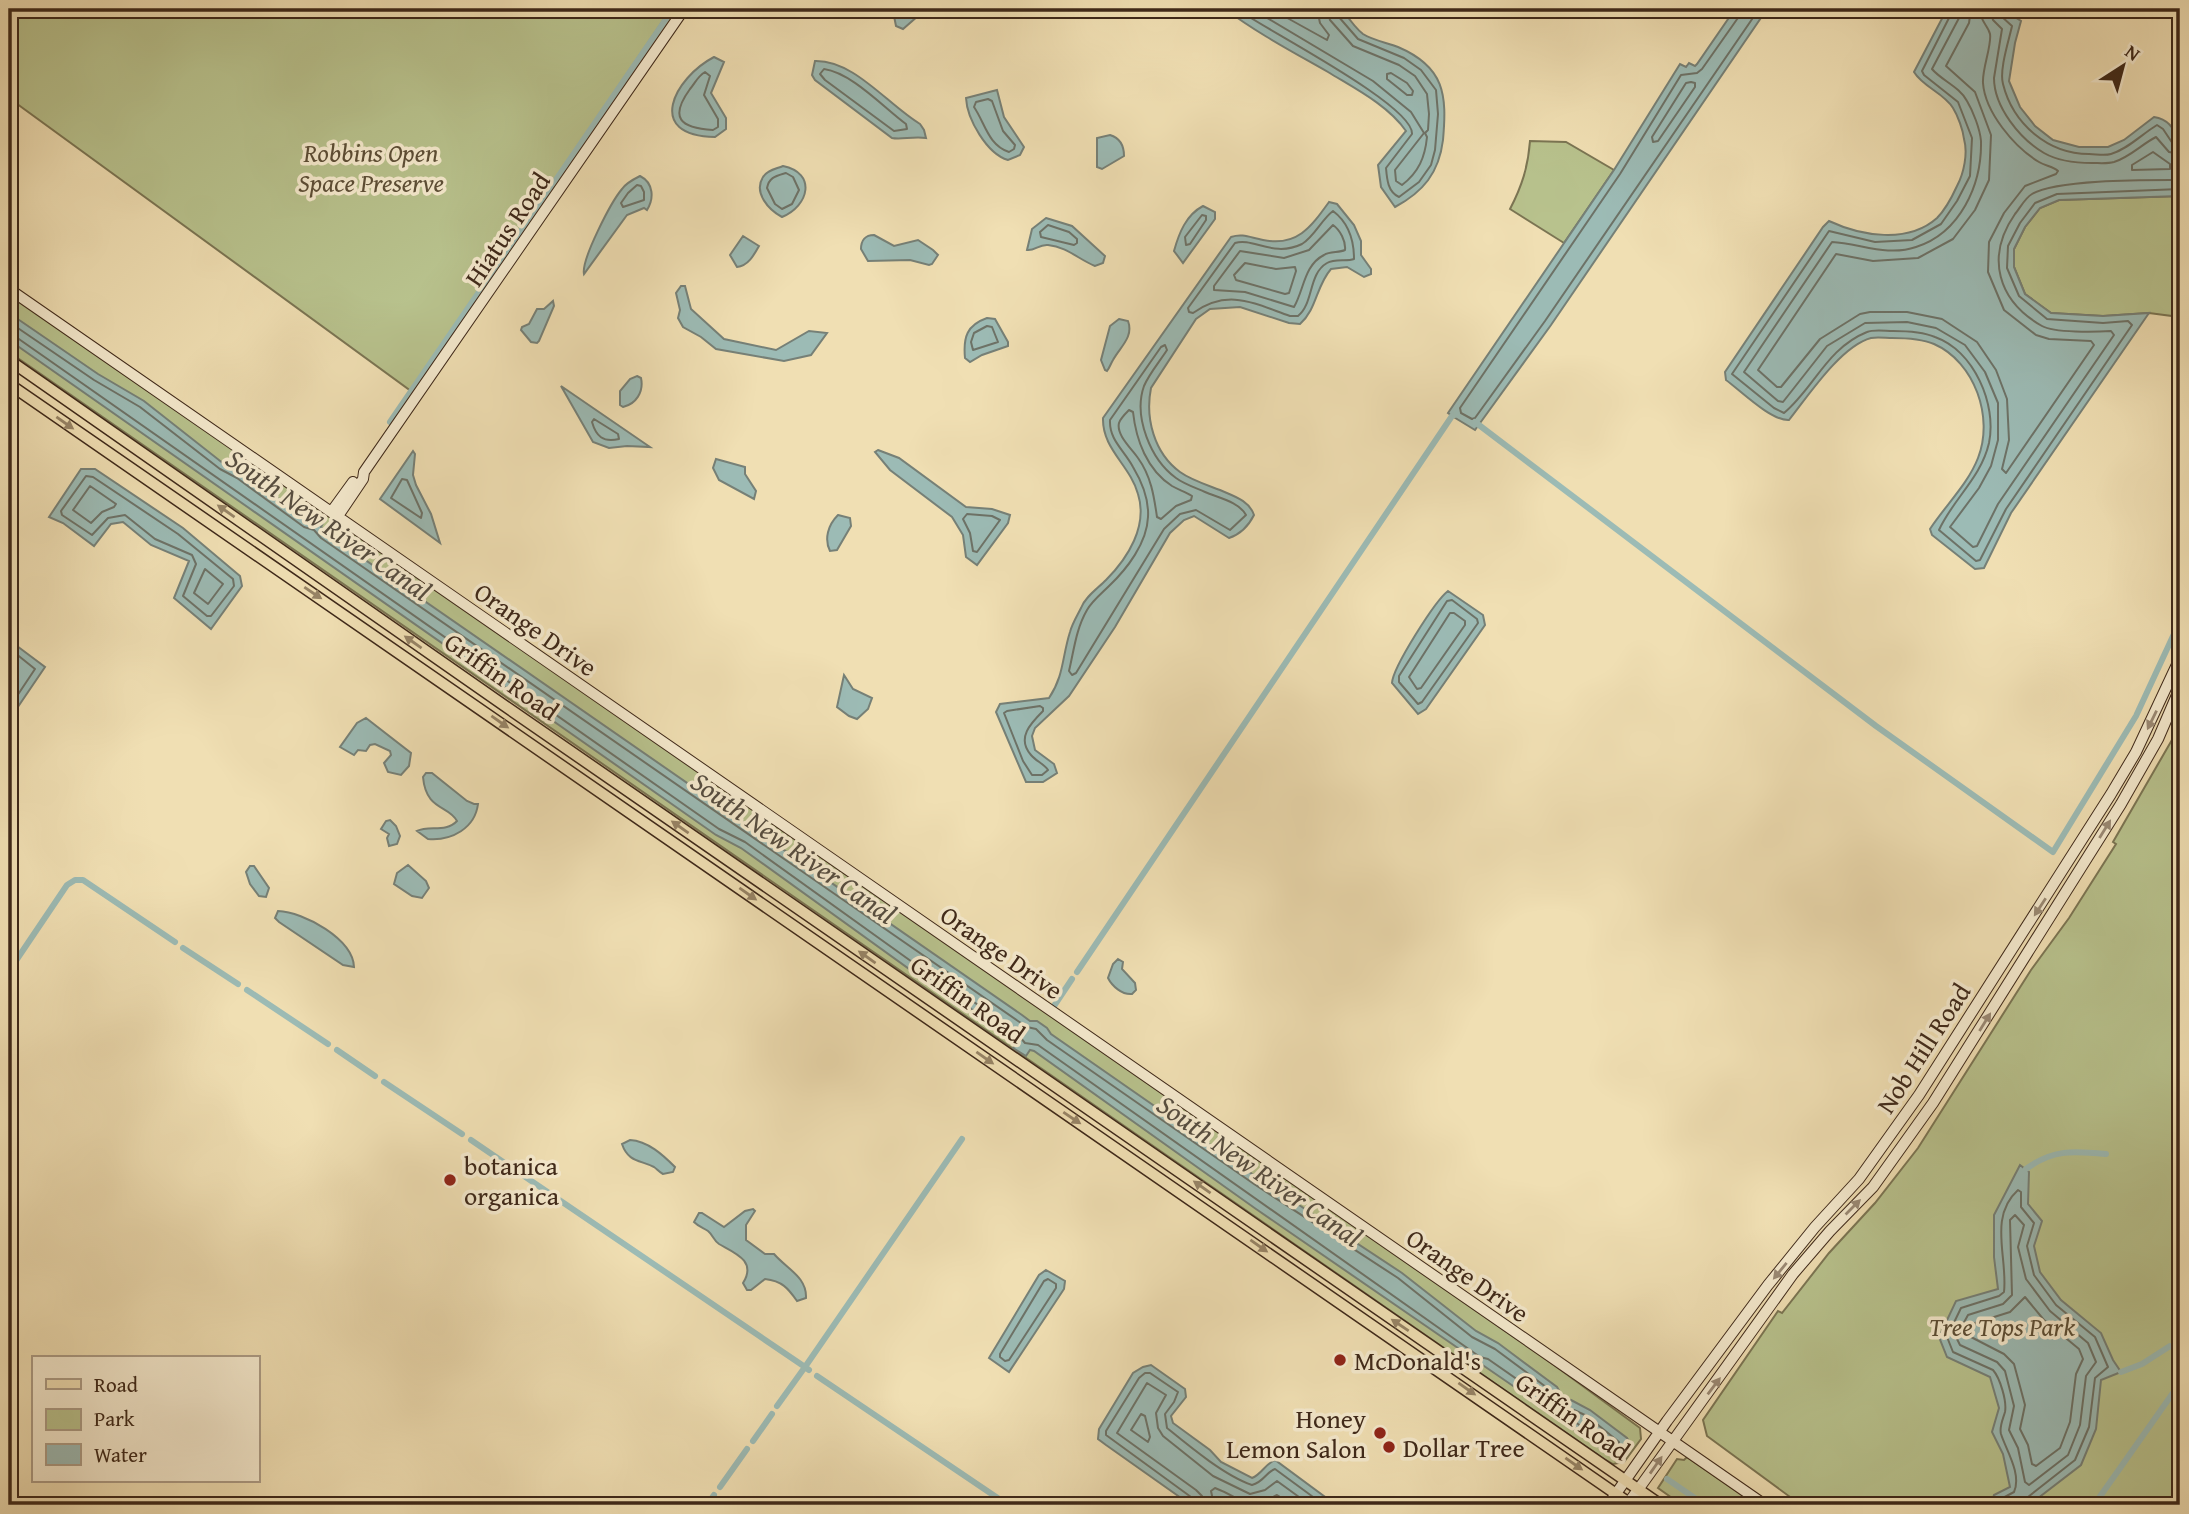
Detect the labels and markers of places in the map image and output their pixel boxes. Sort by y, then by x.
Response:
place label: botanica organica [464,1146,560,1215]
marker: botanica organica [442,1172,458,1188]
place label: McDonald's [1354,1341,1481,1380]
marker: McDonald's [1332,1352,1348,1368]
place label: Honey Lemon Salon [1226,1399,1366,1468]
marker: Honey Lemon Salon [1372,1425,1388,1441]
place label: Dollar Tree [1403,1428,1525,1467]
marker: Dollar Tree [1381,1439,1397,1455]

